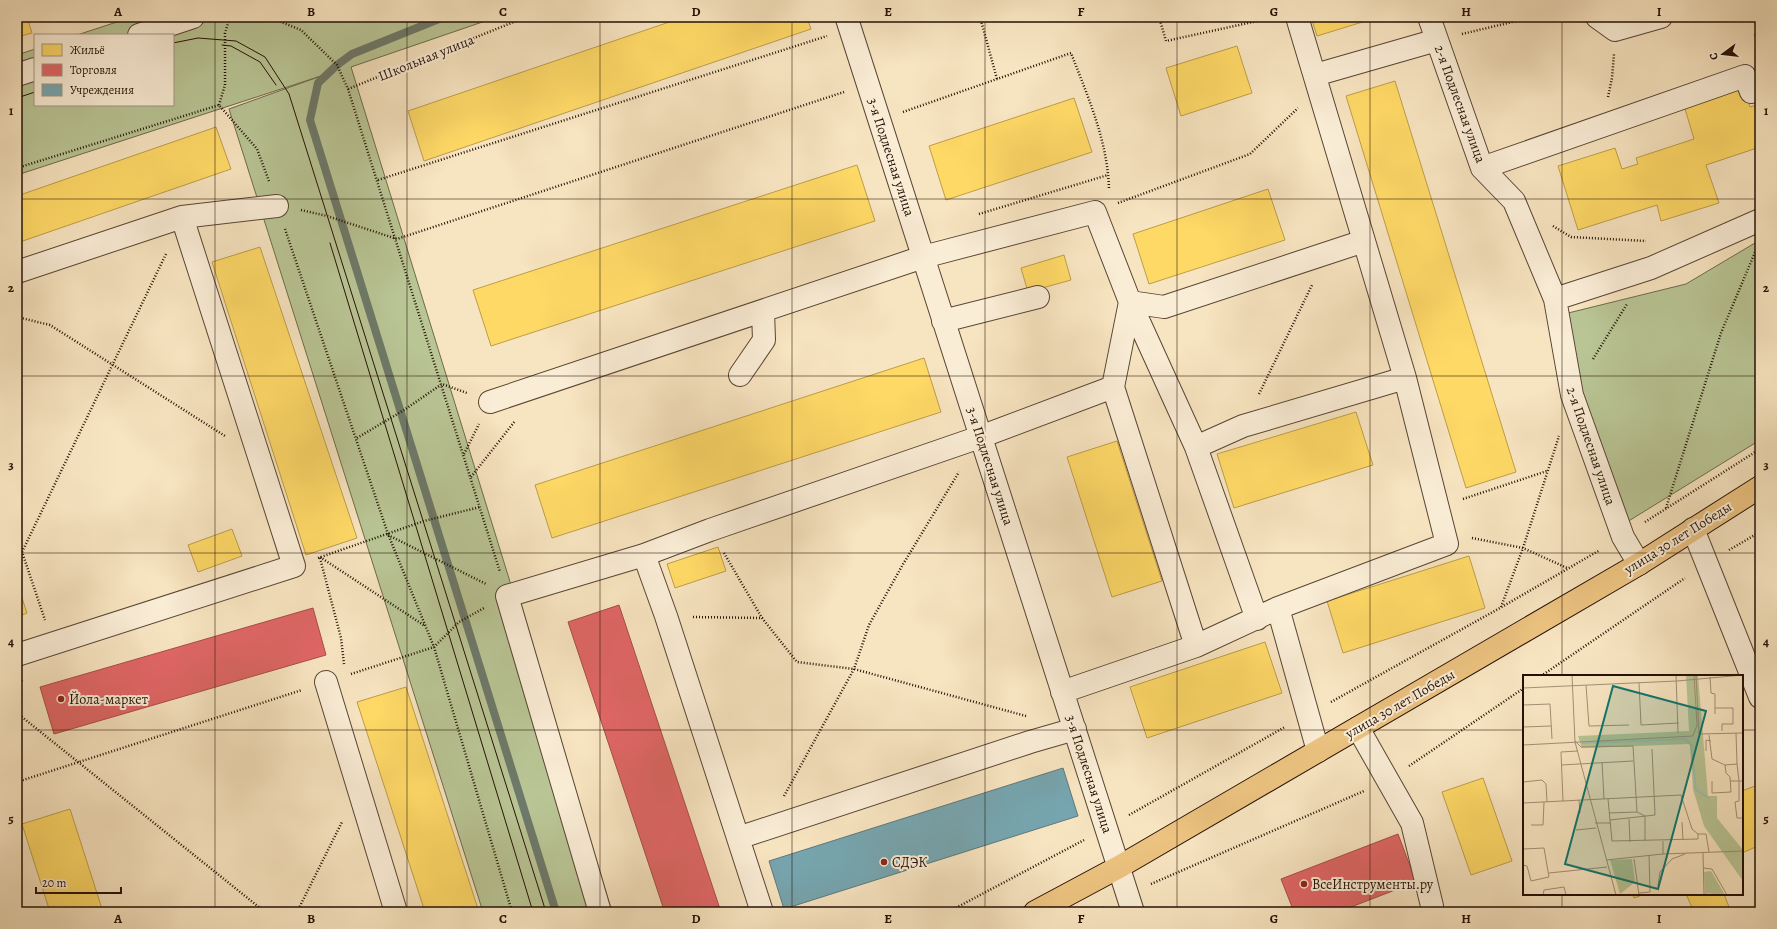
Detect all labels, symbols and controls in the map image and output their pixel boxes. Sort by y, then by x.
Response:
text: A [113,3,123,20]
text: B [307,3,315,20]
text: C [499,3,507,20]
text: D [691,3,701,20]
text: E [884,3,892,20]
text: F [1078,3,1085,20]
text: G [1270,3,1278,20]
text: H [1461,3,1471,20]
text: I [1657,3,1662,20]
street label: Школьная улица [375,30,477,86]
legend [34,34,174,106]
north arrow [1703,34,1743,74]
text: Жильё [70,42,105,58]
street label: 2-я Подлесная улица [1430,42,1490,166]
text: С [1706,51,1722,62]
text: Торговля [70,62,117,78]
text: Учреждения [70,82,134,98]
street label: 3-я Подлесная улица [863,95,919,219]
text: 1 [9,102,14,119]
text: 1 [1764,102,1769,119]
text: 2 [8,279,15,296]
text: 2 [1763,279,1770,296]
street label: 2-я Подлесная улица [1562,384,1620,508]
street label: 3-я Подлесная улица [962,404,1018,528]
text: 3 [8,456,14,473]
text: 3 [1763,456,1769,473]
street label: улица 30 лет Победы [1620,497,1735,579]
text: 4 [8,633,14,650]
text: 4 [1763,633,1769,650]
street label: улица 30 лет Победы [1341,665,1458,744]
inset map [1523,675,1743,895]
place label: Йола-маркет [69,690,148,709]
marker: Йола-маркет [56,694,66,704]
street label: 3-я Подлесная улица [1061,712,1117,836]
text: 5 [8,810,14,827]
text: 5 [1763,810,1769,827]
place label: СДЭК [892,853,927,872]
marker: СДЭК [879,857,889,867]
scale bar [36,869,121,895]
text: 20 m [42,875,66,891]
place label: ВсеИнструменты.ру [1312,875,1434,894]
marker: ВсеИнструменты.ру [1299,879,1309,889]
text: A [113,910,123,927]
text: B [307,910,315,927]
text: C [499,910,507,927]
text: D [691,910,701,927]
text: E [884,910,892,927]
text: F [1078,910,1085,927]
text: G [1270,910,1278,927]
text: H [1461,910,1471,927]
text: I [1657,910,1662,927]

